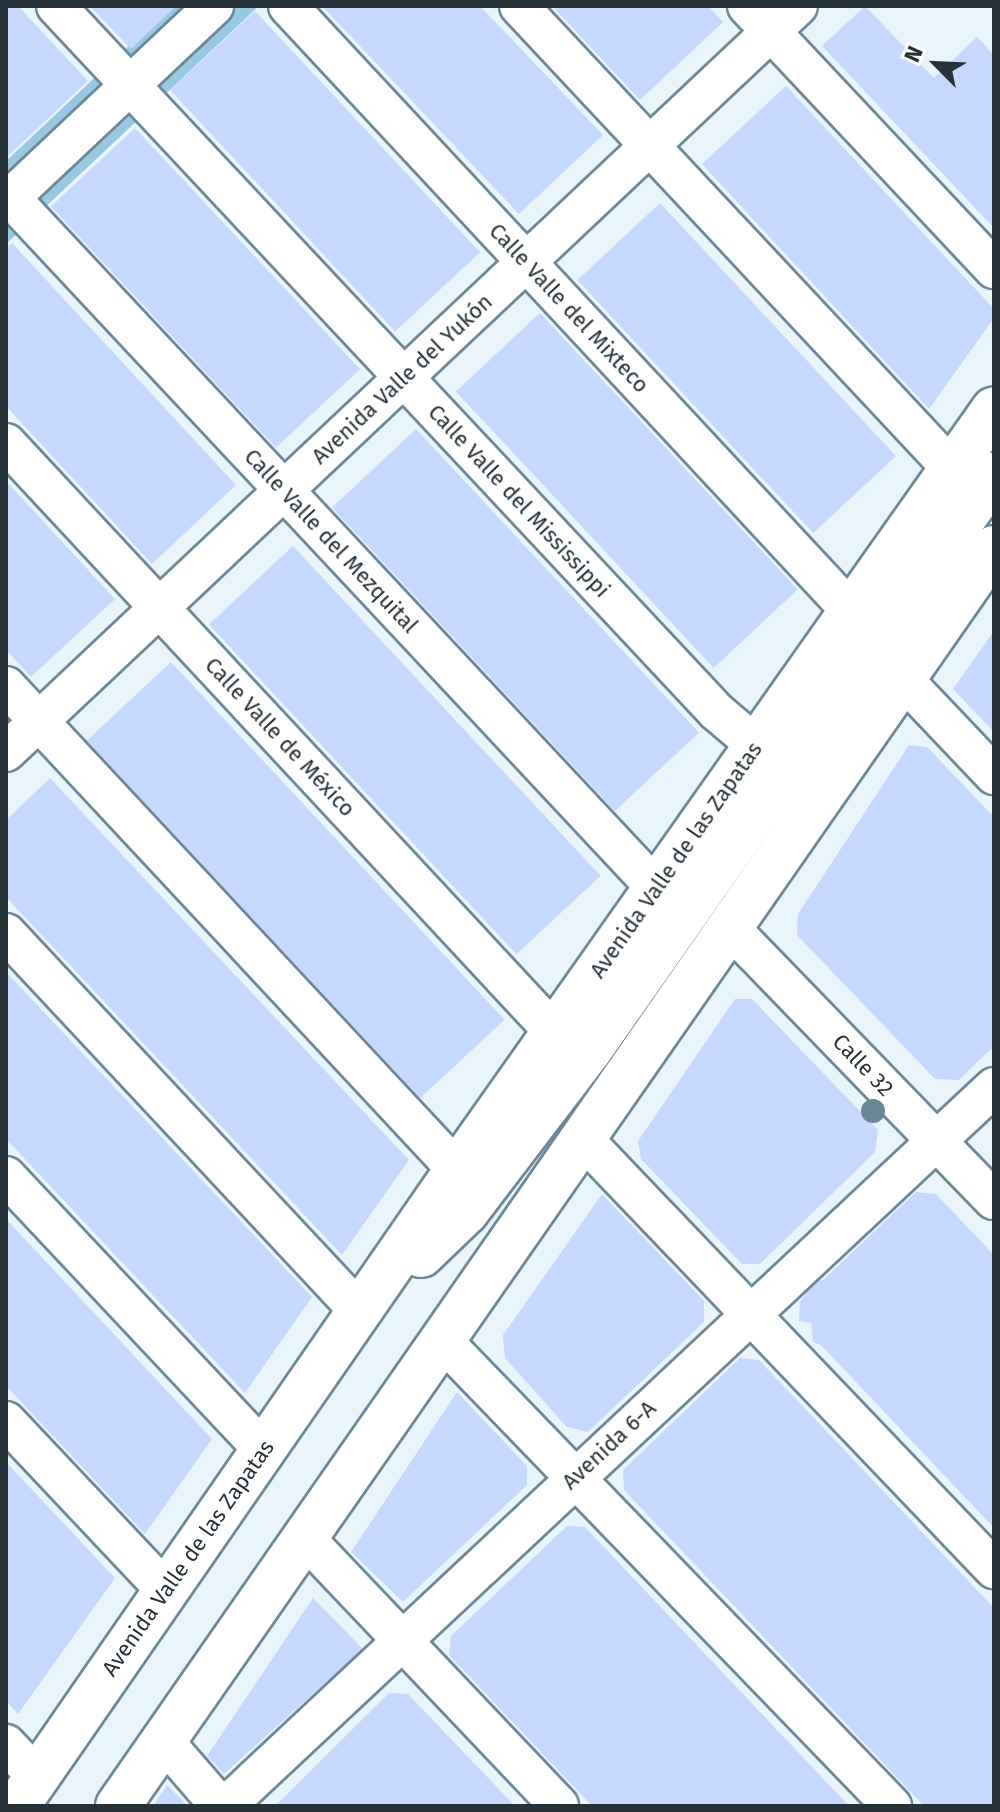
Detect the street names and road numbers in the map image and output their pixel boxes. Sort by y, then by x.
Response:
street label: Calle Valle del Mixteco [484,218,654,398]
street label: Avenida Valle del Yukón [306,288,498,470]
street label: Calle Valle del Mississippi [423,399,615,603]
street label: Calle Valle del Mezquital [239,443,423,639]
street label: Calle Valle de México [199,652,361,822]
street label: Avenida Valle de las Zapatas [584,737,768,983]
street label: Calle 32 [827,1028,899,1102]
street label: Avenida 6-A [557,1395,661,1495]
street label: Avenida Valle de las Zapatas [96,1435,280,1681]

